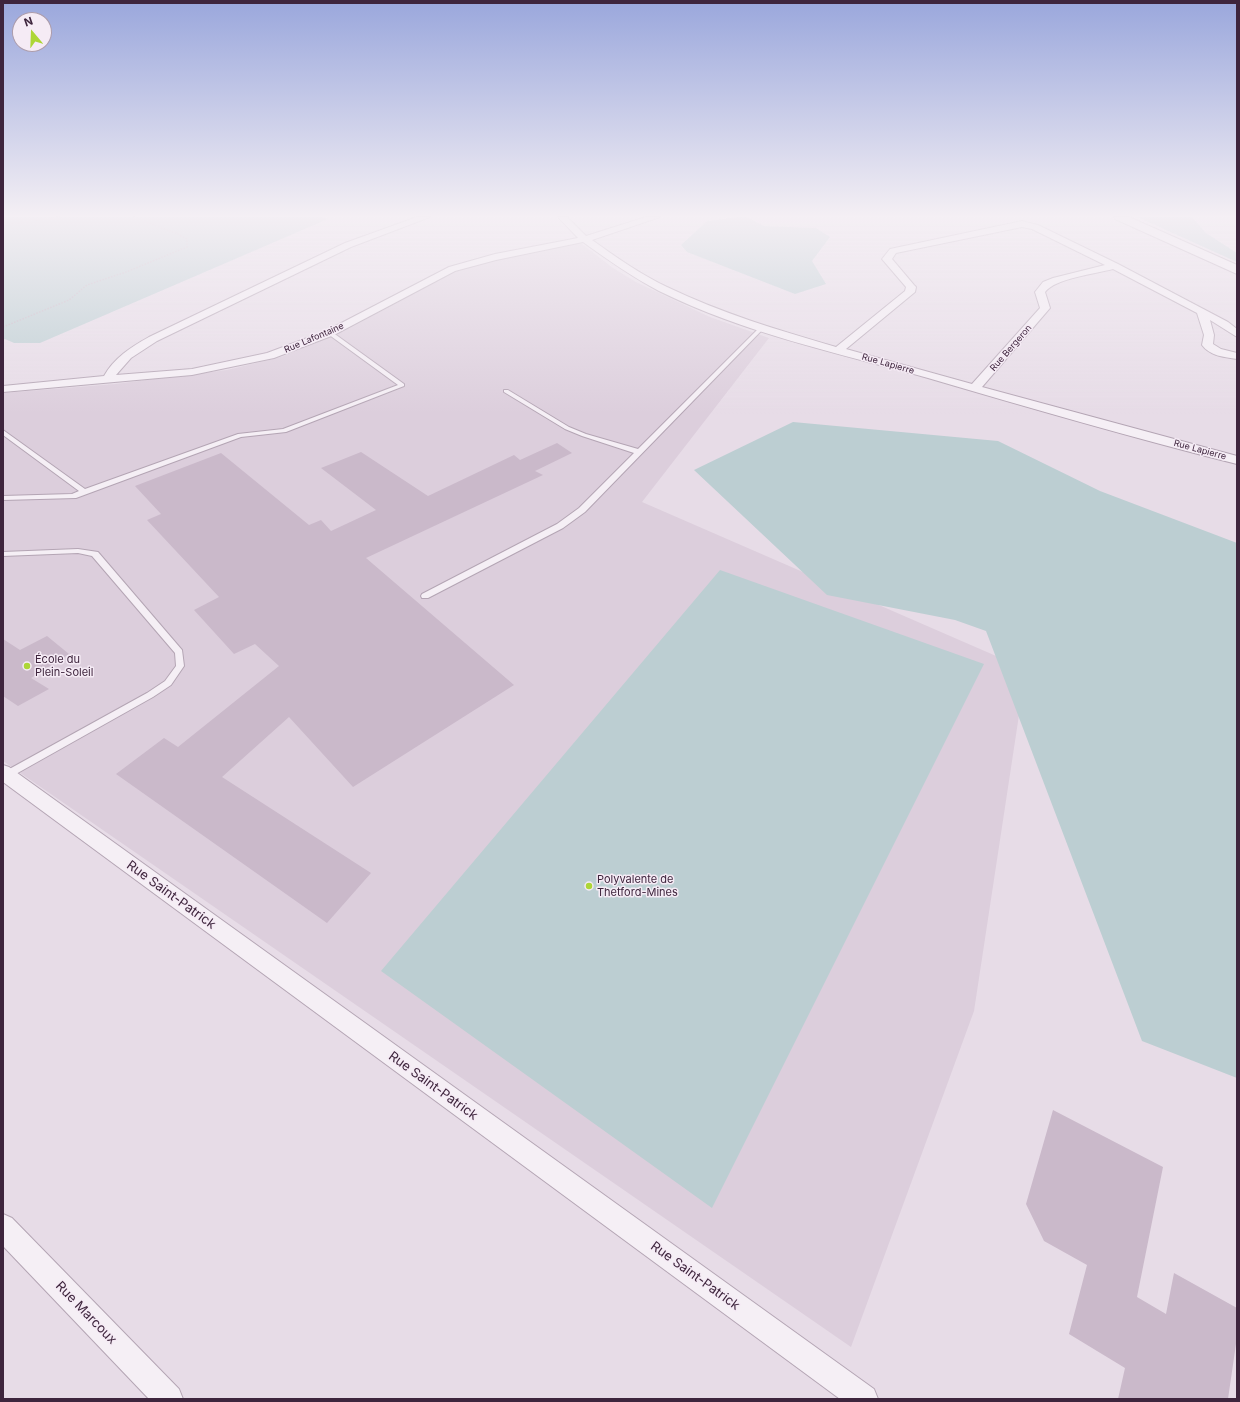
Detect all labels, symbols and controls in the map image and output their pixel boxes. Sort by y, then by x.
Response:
north arrow [12,12,52,52]
text: N [22,14,35,30]
street label: Rue Lafontaine [283,321,345,355]
street label: Rue Bergeron [988,323,1034,373]
street label: Rue Lapierre [861,351,915,377]
street label: Rue Lapierre [1173,438,1227,462]
place label: École du Plein-Soleil [35,653,93,679]
marker: École du Plein-Soleil [22,661,32,671]
street label: Rue Saint-Patrick [123,857,219,933]
place label: Polyvalente de Thetford-Mines [597,873,678,899]
marker: Polyvalente de Thetford-Mines [584,881,594,891]
street label: Rue Saint-Patrick [385,1048,481,1124]
street label: Rue Saint-Patrick [647,1238,743,1314]
street label: Rue Marcoux [52,1278,120,1348]

